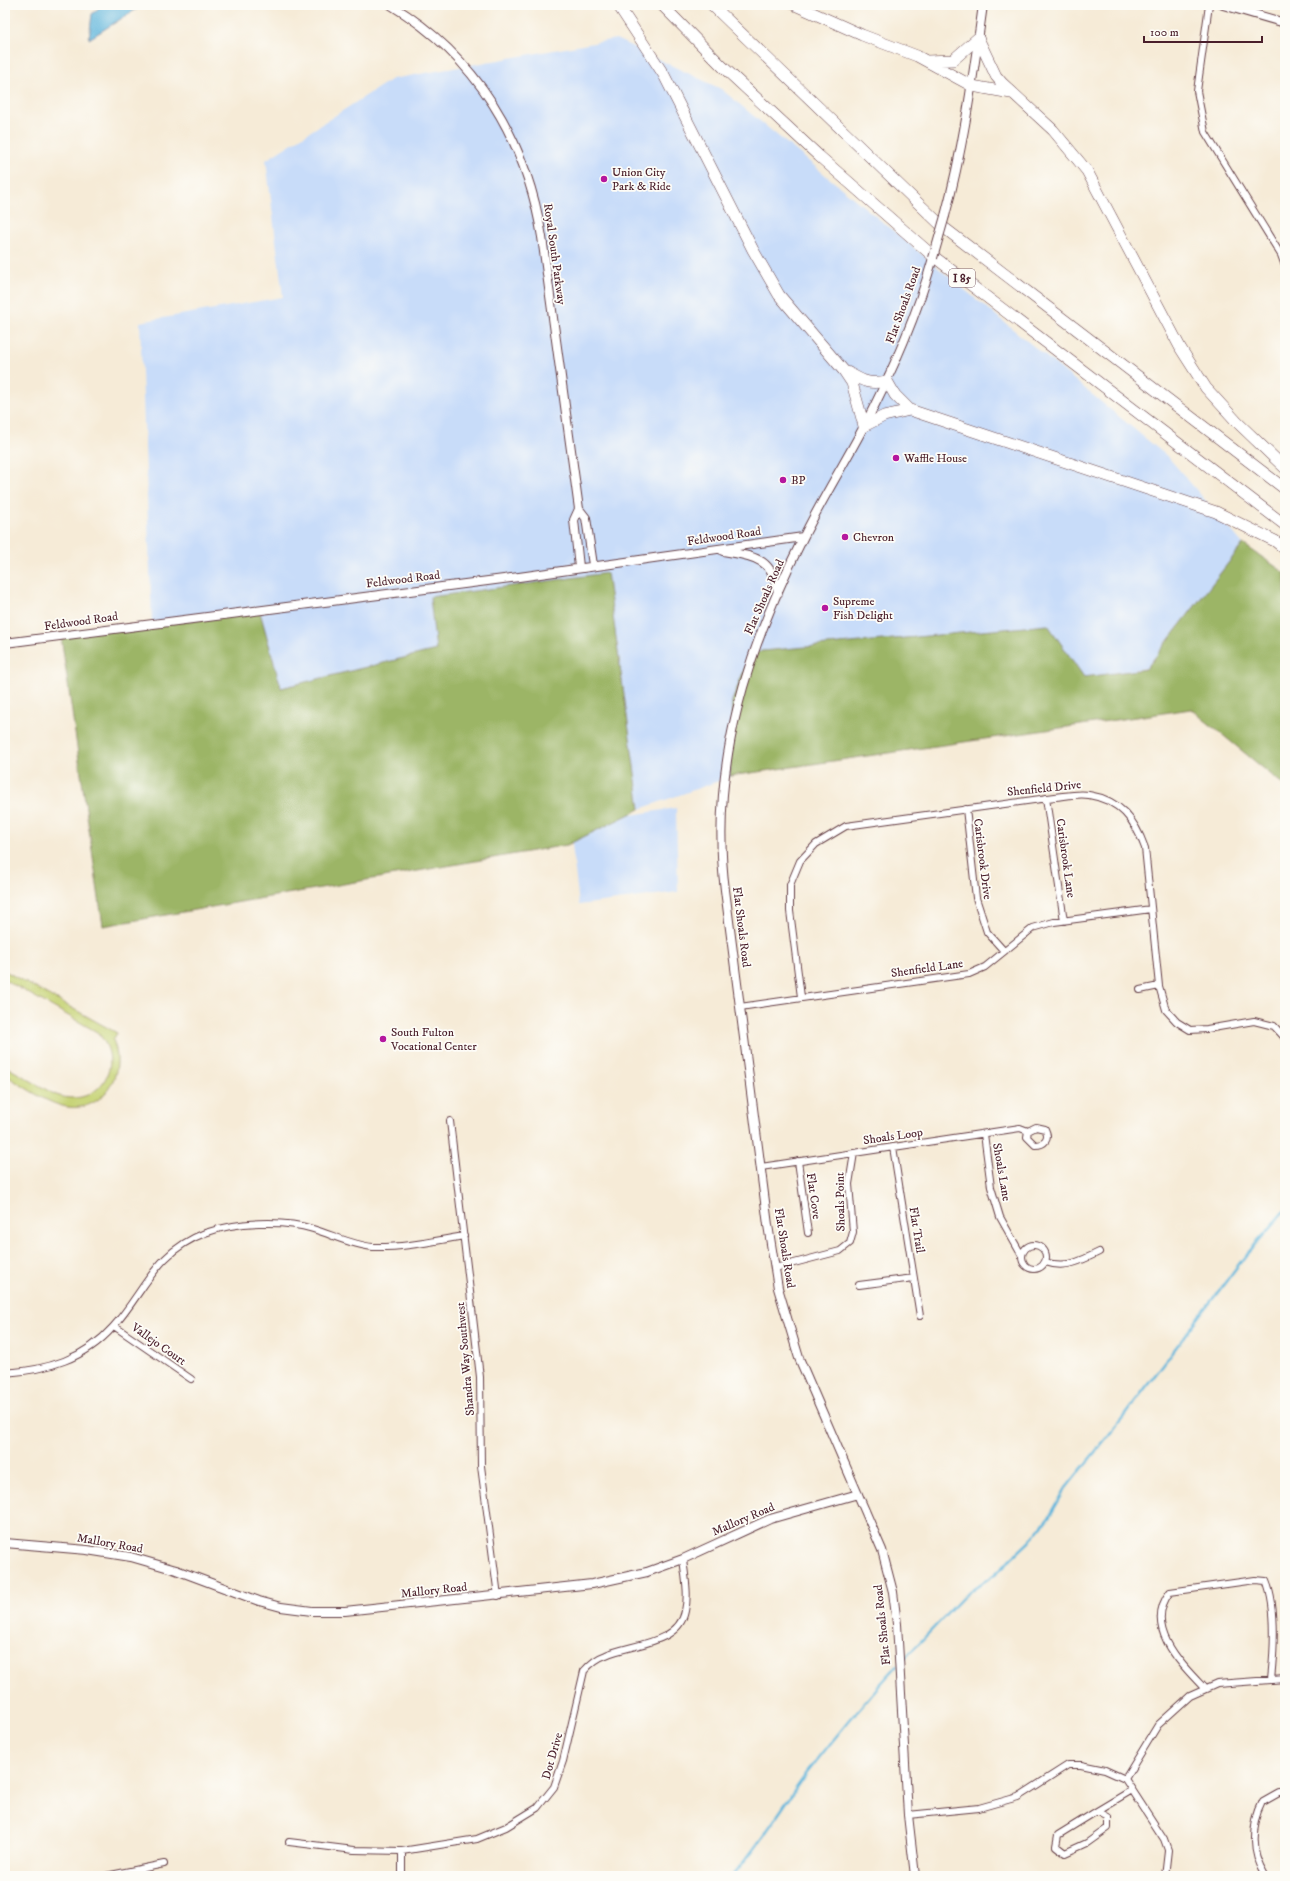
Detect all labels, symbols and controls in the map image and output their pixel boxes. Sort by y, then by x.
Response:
scale bar [1144,18,1262,44]
text: 100 m [1150,25,1179,40]
place label: Union City Park & Ride [612,165,671,194]
marker: Union City Park & Ride [599,174,609,184]
street label: Royal South Parkway [540,202,569,306]
street label: Flat Shoals Road [883,265,924,346]
road number: I 85 [949,269,975,287]
place label: Waffle House [903,451,967,466]
marker: Waffle House [891,453,901,463]
place label: BP [791,473,806,488]
marker: BP [778,475,788,485]
street label: Feldwood Road [686,524,762,549]
place label: Chevron [853,530,895,545]
marker: Chevron [840,532,850,542]
street label: Flat Shoals Road [741,557,788,637]
street label: Feldwood Road [365,568,441,591]
place label: Supreme Fish Delight [833,594,893,623]
marker: Supreme Fish Delight [820,603,830,613]
street label: Feldwood Road [43,609,119,634]
street label: Shenfield Drive [1006,777,1082,800]
street label: Carisbrook Drive [970,818,995,900]
street label: Carisbrook Lane [1053,818,1078,899]
street label: Flat Shoals Road [729,886,754,968]
street label: Shenfield Lane [890,956,964,981]
place label: South Fulton Vocational Center [390,1025,477,1054]
marker: South Fulton Vocational Center [378,1034,388,1044]
street label: Shoals Loop [862,1125,924,1148]
street label: Shoals Lane [989,1142,1014,1202]
street label: Flat Cove [803,1172,824,1220]
street label: Shoals Point [832,1172,849,1232]
street label: Flat Trail [905,1206,928,1255]
street label: Flat Shoals Road [771,1207,798,1289]
street label: Shandra Way Southwest [453,1301,478,1416]
street label: Vallejo Court [128,1320,189,1369]
street label: Mallory Road [710,1500,777,1539]
street label: Mallory Road [76,1530,144,1557]
street label: Mallory Road [400,1580,468,1601]
street label: Flat Shoals Road [871,1584,894,1666]
street label: Dot Drive [539,1731,566,1781]

